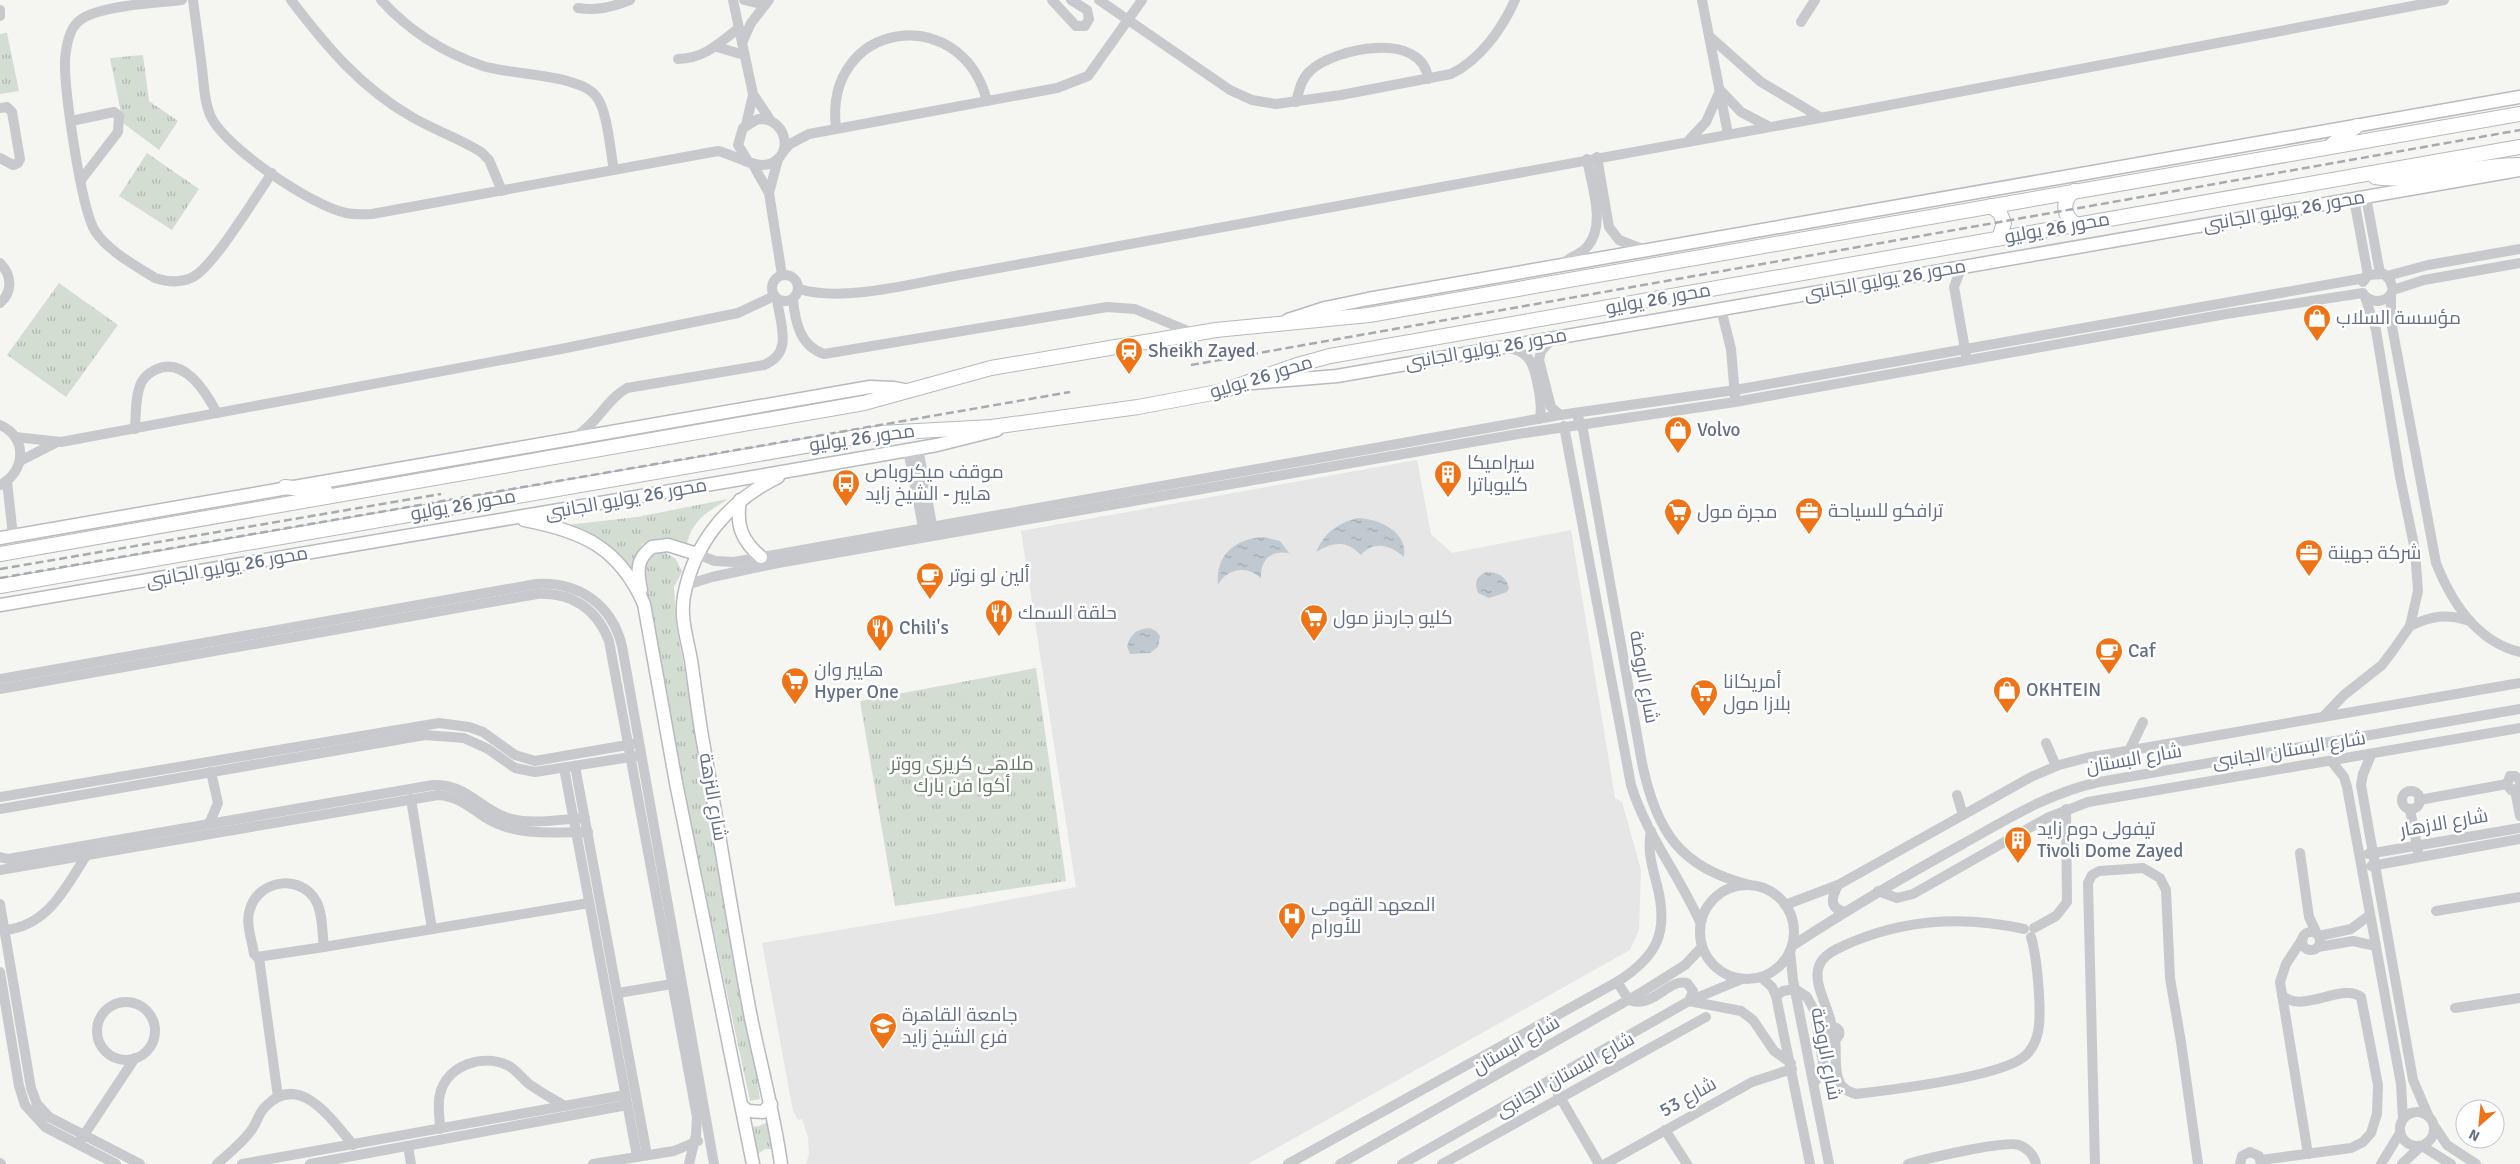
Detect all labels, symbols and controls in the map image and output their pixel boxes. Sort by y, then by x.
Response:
street label: محور 26 يوليو الجانبى [2201,185,2367,237]
street label: محور 26 يوليو [2003,207,2111,249]
street label: محور 26 يوليو الجانبى [1802,254,1968,306]
street label: محور 26 يوليو [1604,278,1712,320]
shop icon: مؤسسة السلاب [2302,303,2332,342]
place label: مؤسسة السلاب [2336,306,2461,330]
street label: محور 26 يوليو الجانبى [1403,323,1569,375]
station icon: Sheikh Zayed [1114,336,1144,375]
place label: Sheikh Zayed [1148,339,1256,363]
street label: محور 26 يوليو [1207,350,1315,404]
shop icon: Volvo [1663,415,1693,454]
place label: Volvo [1697,418,1741,442]
street label: محور 26 يوليو [808,419,916,457]
place label: سيراميكا كليوباترا [1467,451,1535,497]
building icon: سيراميكا كليوباترا [1433,459,1463,498]
place label: موقف ميكروباص هايبر - الشيخ زايد [865,460,1004,507]
bus stop icon: موقف ميكروباص هايبر - الشيخ زايد [831,468,861,507]
street label: محور 26 يوليو الجانبى [543,473,709,525]
street label: محور 26 يوليو [409,484,517,526]
office icon: ترافكو للسياحة [1794,496,1824,535]
supermarket icon: مجرة مول [1663,497,1693,536]
place label: ترافكو للسياحة [1828,499,1943,523]
place label: مجرة مول [1697,500,1777,524]
office icon: شركة جهينة [2294,538,2324,577]
street label: محور 26 يوليو الجانبى [144,541,310,593]
place label: شركة جهينة [2328,541,2421,565]
cafe icon: ألين لو نوتر [915,561,945,600]
place label: ألين لو نوتر [948,564,1030,588]
restaurant icon: حلقة السمك [984,598,1014,637]
place label: حلقة السمك [1018,601,1117,625]
supermarket icon: كليو جاردنز مول [1299,603,1329,642]
place label: كليو جاردنز مول [1333,606,1453,630]
restaurant icon: Chili's [865,613,895,652]
place label: Chili's [899,616,949,640]
street label: شارع الروضة [1623,629,1664,726]
cafe icon: Caf [2094,636,2124,675]
place label: Caf [2128,639,2157,663]
place label: هايبر وان Hyper One [814,658,899,704]
supermarket icon: هايبر وان Hyper One [780,666,810,705]
place label: أمريكانا بلازا مول [1723,670,1791,716]
shop icon: OKHTEIN [1992,675,2022,714]
supermarket icon: أمريكانا بلازا مول [1689,678,1719,717]
place label: OKHTEIN [2026,678,2101,702]
street label: شارع البستان الجانبى [2211,726,2368,775]
street label: شارع البستان [2084,739,2184,780]
street label: شارع النزهة [692,751,733,843]
park label: ملاهى كريزى ووتر أكوا فن بارك [889,752,1034,798]
street label: شارع الازهار [2397,803,2490,844]
place label: تيفولى دوم زايد Tivoli Dome Zayed [2037,817,2183,863]
building icon: تيفولى دوم زايد Tivoli Dome Zayed [2003,825,2033,864]
place label: المعهد القومى للأورام [1311,893,1436,940]
hospital icon: المعهد القومى للأورام [1277,901,1307,940]
place label: جامعة القاهرة فرع الشيخ زايد [902,1003,1018,1050]
street label: شارع الروضة [1804,1006,1847,1103]
street label: شارع البستان [1468,1010,1565,1081]
school or university icon: جامعة القاهرة فرع الشيخ زايد [868,1011,898,1050]
street label: شارع البستان الجانبى [1491,1027,1639,1124]
street label: شارع 53 [1655,1072,1721,1123]
north arrow [2455,1099,2505,1149]
text: N [2466,1125,2483,1145]

